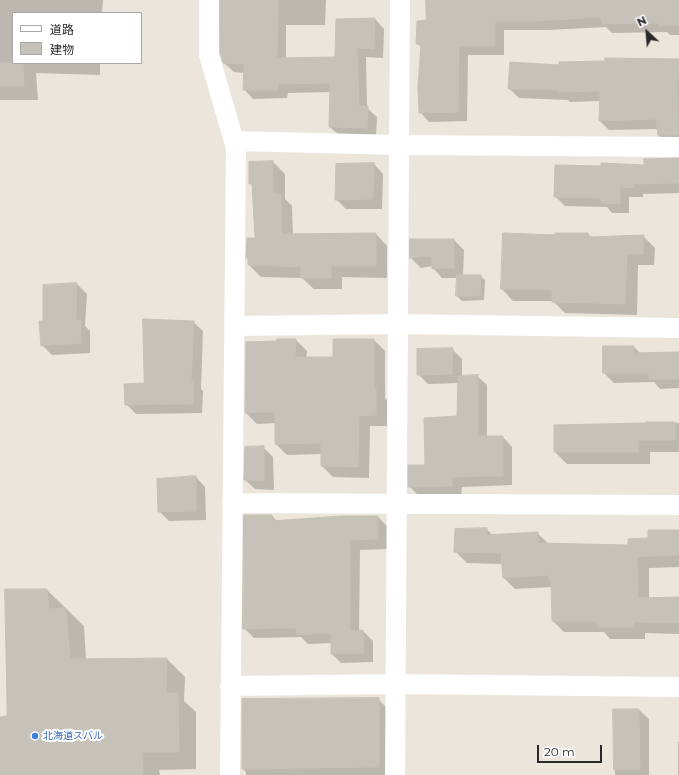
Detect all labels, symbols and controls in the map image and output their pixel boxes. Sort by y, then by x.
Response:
legend [12,12,142,64]
north arrow [627,12,667,52]
text: N [635,13,649,29]
text: 道路 [50,22,74,37]
text: 建物 [50,42,74,57]
place label: 北海道スバル [43,730,103,742]
marker: 北海道スバル [30,731,40,741]
scale bar [539,737,604,763]
text: 20 m [544,744,575,759]

